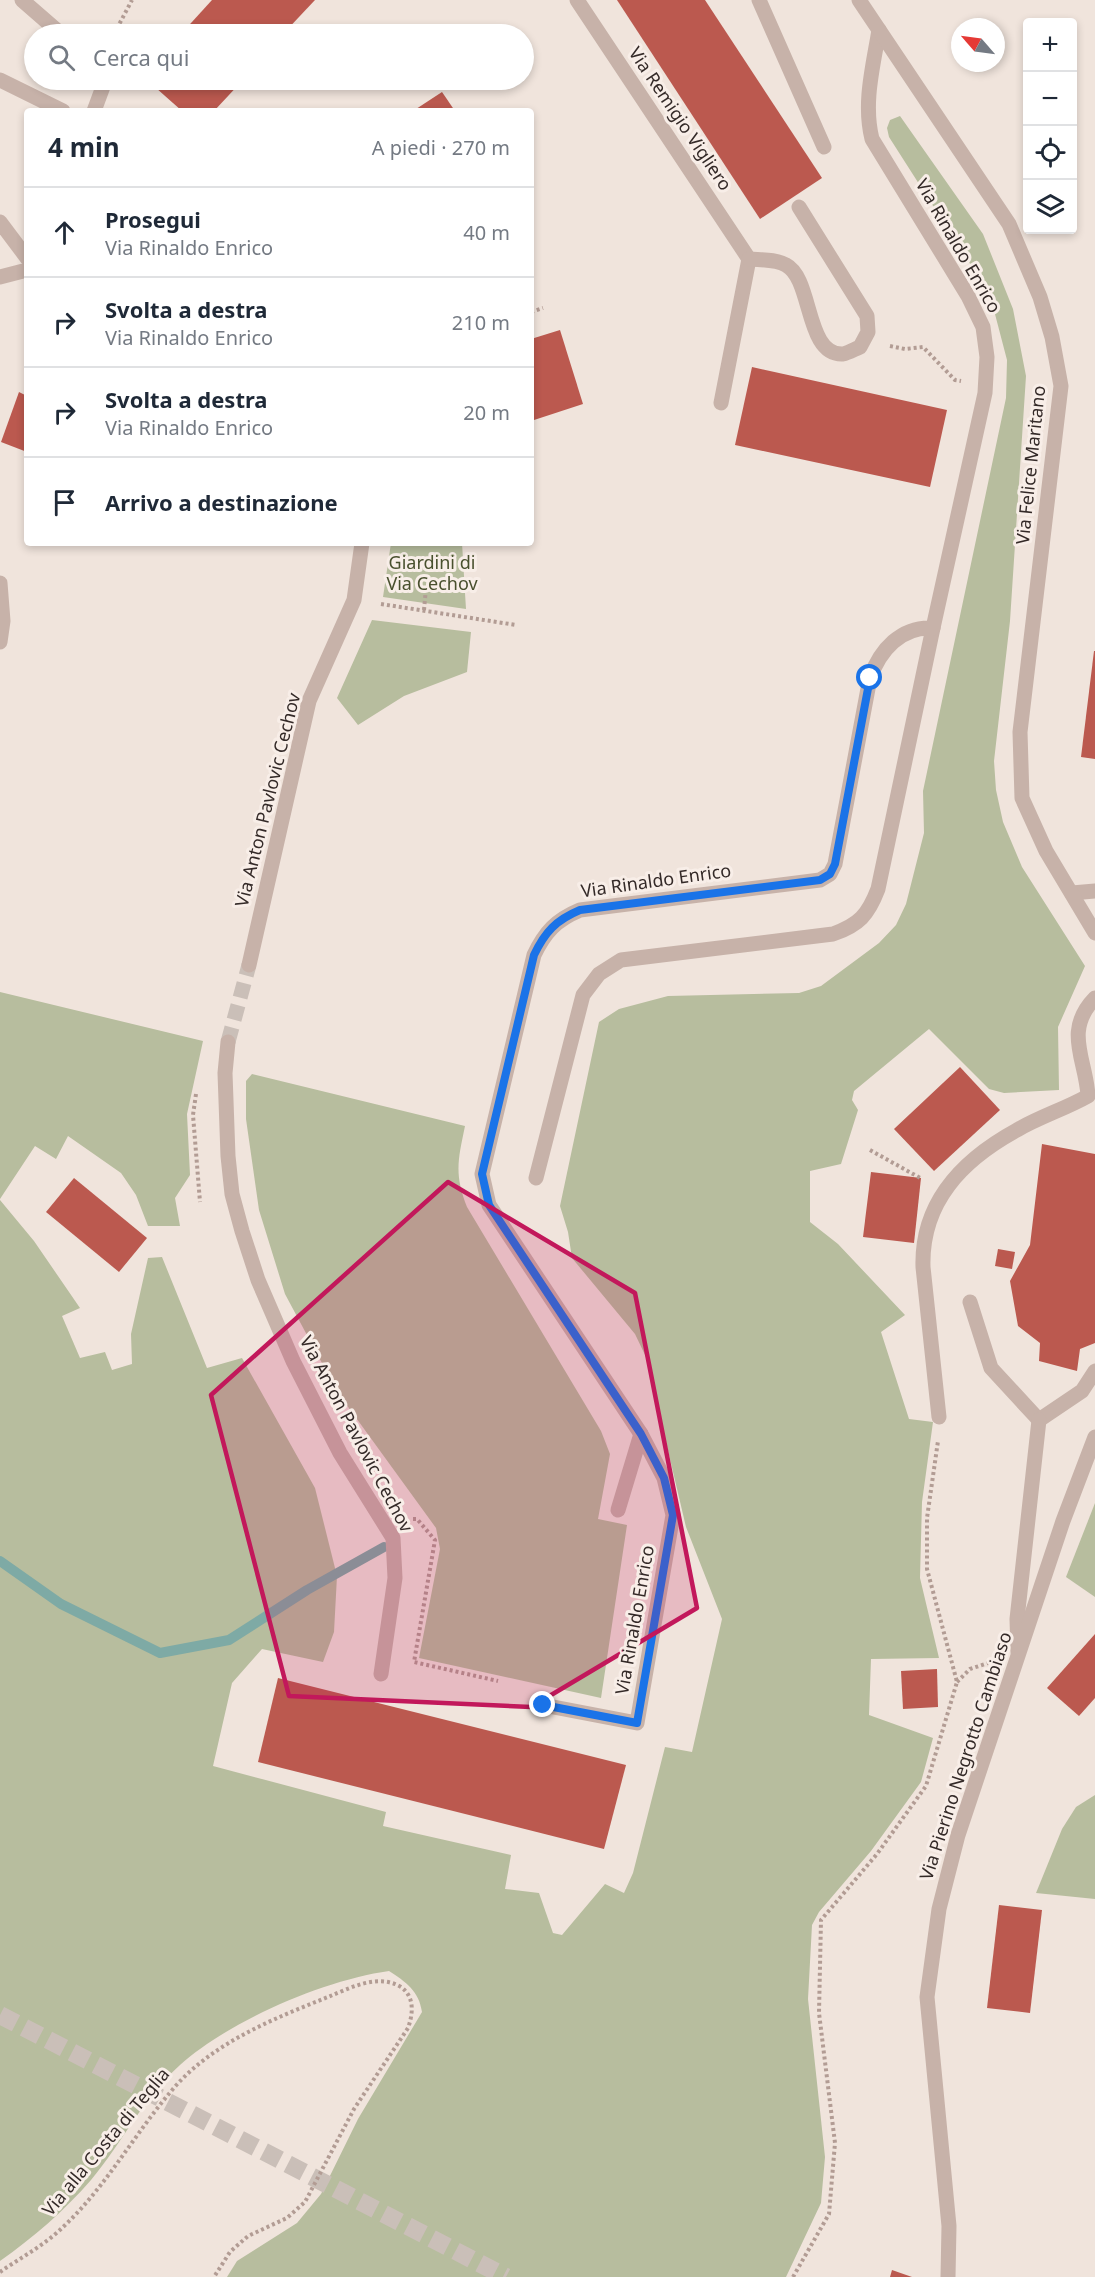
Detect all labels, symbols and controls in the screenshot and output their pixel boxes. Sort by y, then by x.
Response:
north arrow [951,18,1005,72]
map controls [1023,18,1077,234]
button: + [1023,18,1077,72]
search box [24,24,534,90]
icon: search [45,41,78,74]
text: Cerca qui [93,42,189,72]
street label: Via Remigio Vigliero [624,42,738,195]
button: − [1023,72,1077,126]
button: locate [1023,126,1077,180]
text: 4 min [48,129,120,165]
text: A piedi · 270 m [372,134,510,161]
street label: Via Rinaldo Enrico [911,174,1007,317]
button: layers [1023,180,1077,234]
text: Prosegui [105,204,201,234]
icon: ahead [48,216,81,249]
text: 40 m [463,219,510,246]
text: Via Rinaldo Enrico [105,234,273,261]
text: Svolta a destra [105,294,268,324]
icon: right [48,306,81,339]
text: 210 m [452,309,510,336]
text: Via Rinaldo Enrico [105,324,273,351]
text: Svolta a destra [105,384,268,414]
street label: Via Felice Maritano [1010,384,1050,546]
icon: right [48,396,81,429]
text: 20 m [463,399,510,426]
text: Via Rinaldo Enrico [105,414,273,441]
icon: arrive [48,486,81,519]
text: Arrivo a destinazione [105,487,338,517]
park label: Giardini di Via Cechov [386,550,478,595]
route start [856,664,882,690]
street label: Via Anton Pavlovic Cechov [229,690,305,909]
street label: Via Rinaldo Enrico [579,858,732,902]
street label: Via Anton Pavlovic Cechov [295,1331,419,1537]
street label: Via Rinaldo Enrico [609,1543,659,1696]
street label: Via Pierino Negrotto Cambiaso [914,1628,1017,1883]
route end [529,1691,555,1717]
street label: Via alla Costa di Teglia [36,2062,174,2220]

